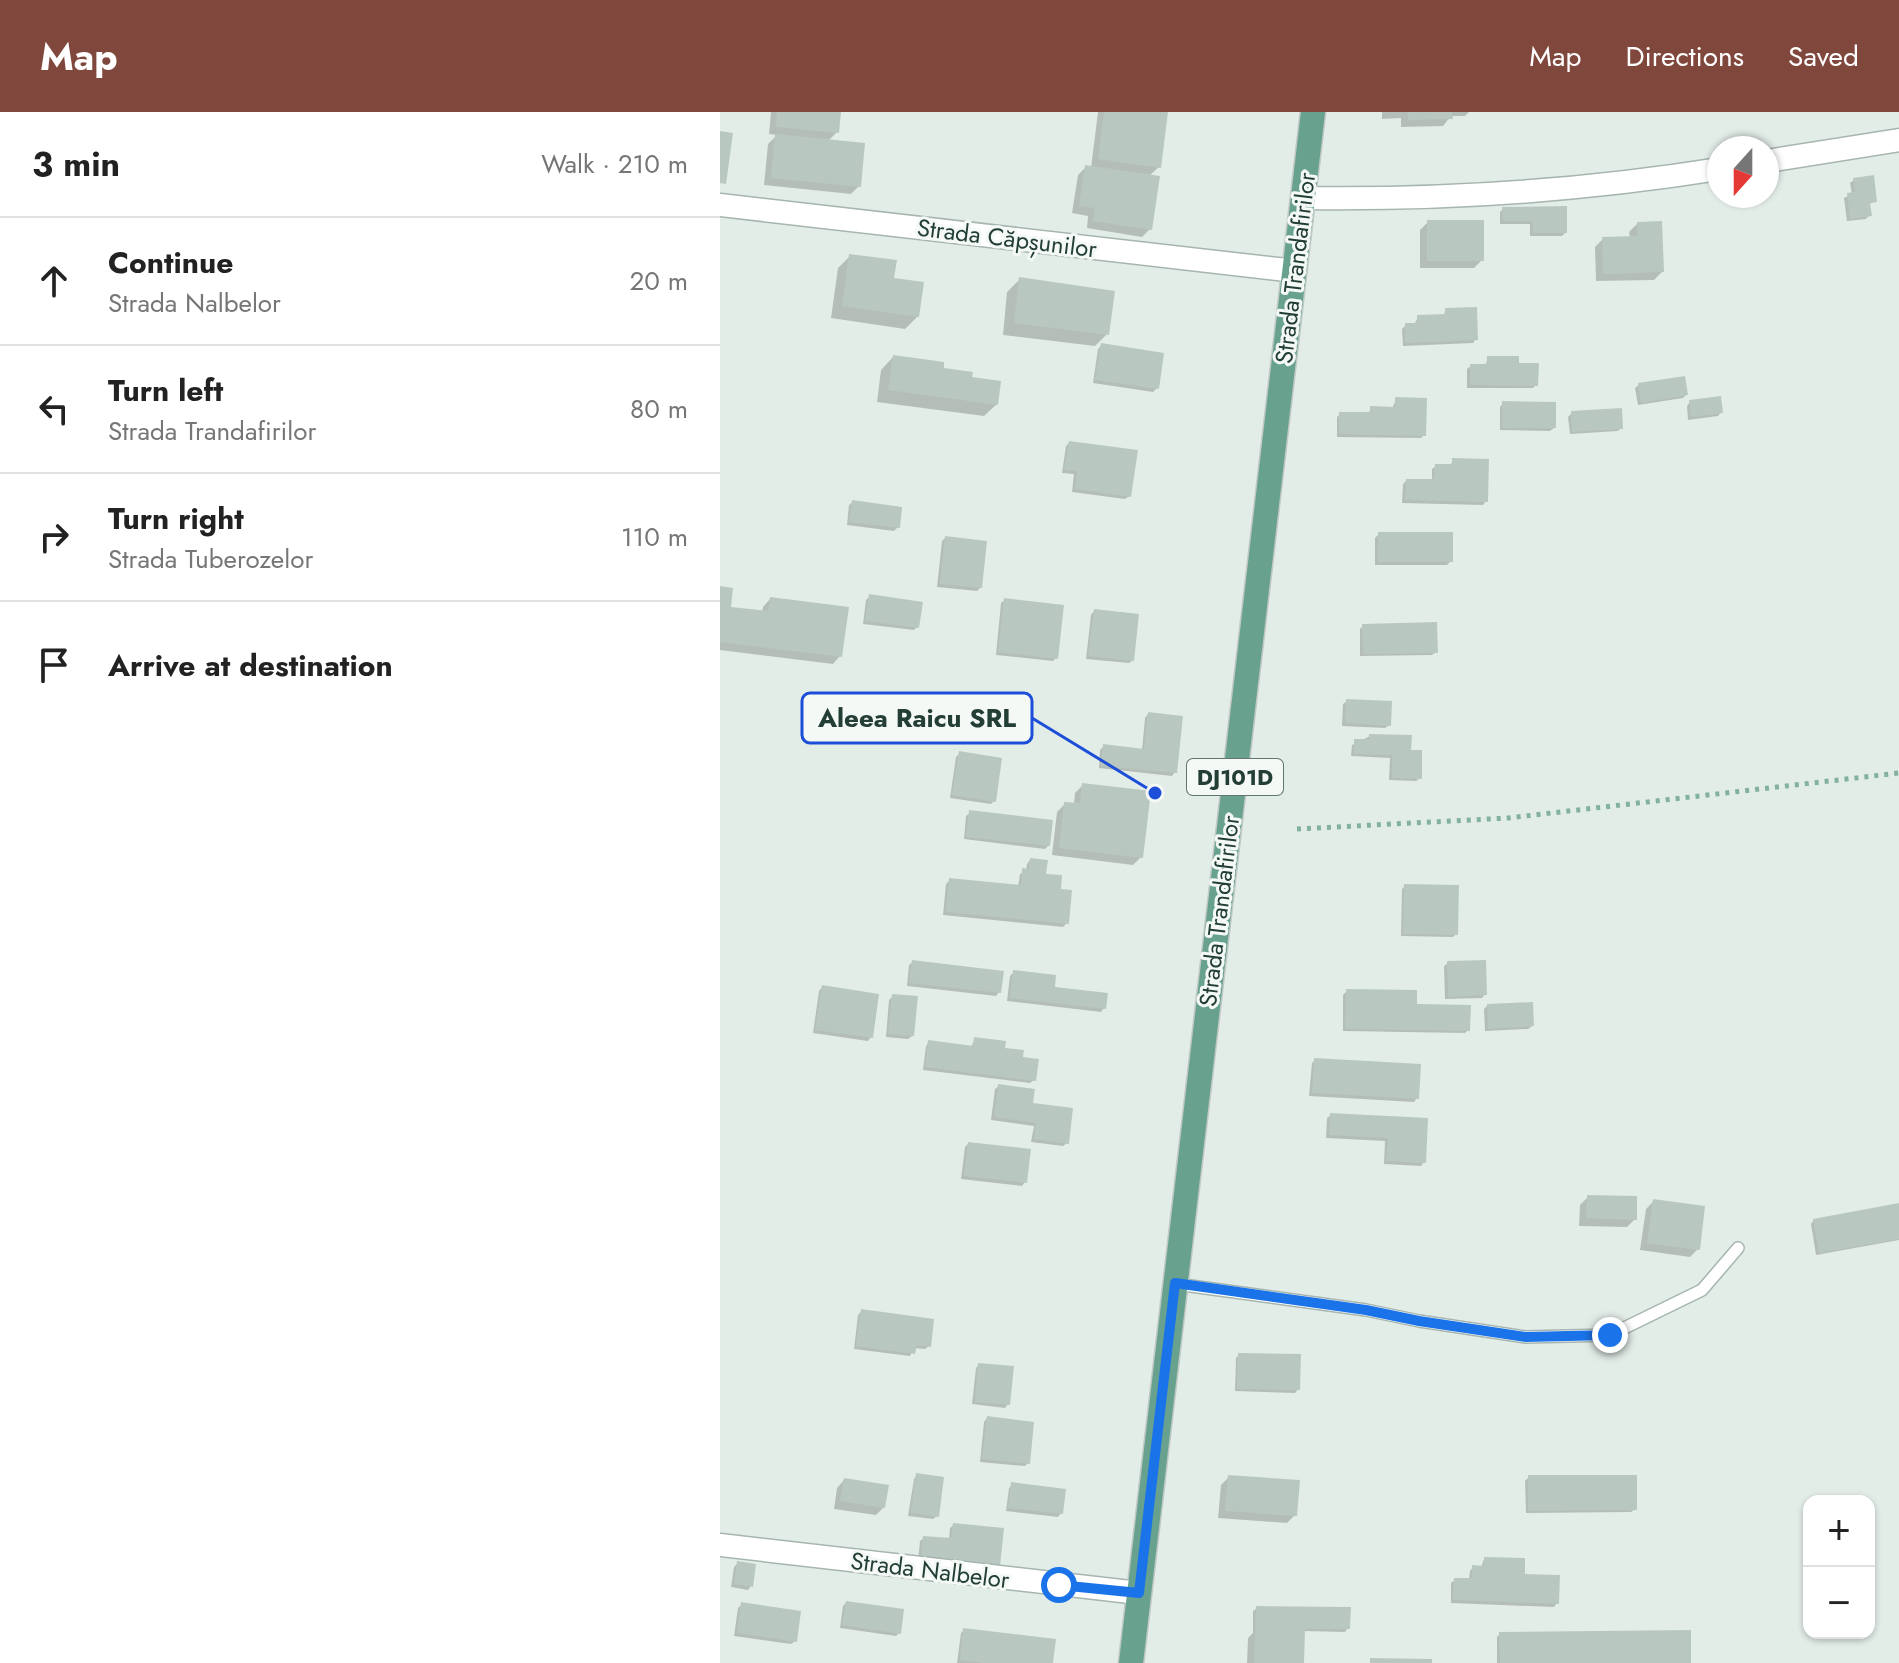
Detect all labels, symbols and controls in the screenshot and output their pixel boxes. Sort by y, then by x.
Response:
text: Map [40,29,118,84]
text: Map [1529,36,1581,77]
text: Directions [1625,36,1744,77]
text: Saved [1788,36,1859,77]
north arrow [1707,136,1779,208]
text: 3 min [32,140,120,189]
text: Walk · 210 m [541,145,688,183]
street label: Strada Trandafirilor [1266,170,1324,366]
street label: Strada Căpșunilor [915,210,1100,266]
text: Continue [108,241,234,284]
icon: ahead [32,259,76,303]
text: 20 m [630,262,688,300]
text: Strada Nalbelor [108,284,281,322]
text: Turn left [108,369,223,412]
icon: left [32,387,76,431]
text: 80 m [630,390,688,428]
text: Strada Trandafirilor [108,412,316,450]
text: Turn right [108,497,244,540]
icon: right [32,515,76,559]
text: 110 m [621,518,688,556]
text: Strada Tuberozelor [108,540,313,578]
icon: arrive [32,643,76,687]
text: Arrive at destination [108,644,393,687]
callout: Aleea Raicu SRL [802,693,1032,743]
text: Aleea Raicu SRL [817,699,1016,737]
road number: DJ101D [1187,759,1283,795]
street label: Strada Trandafirilor [1190,813,1248,1009]
route end [1592,1317,1628,1353]
map controls [1803,1495,1875,1639]
button: + [1803,1495,1875,1567]
street label: Strada Nalbelor [849,1543,1012,1597]
route start [1041,1567,1077,1603]
button: − [1803,1567,1875,1639]

